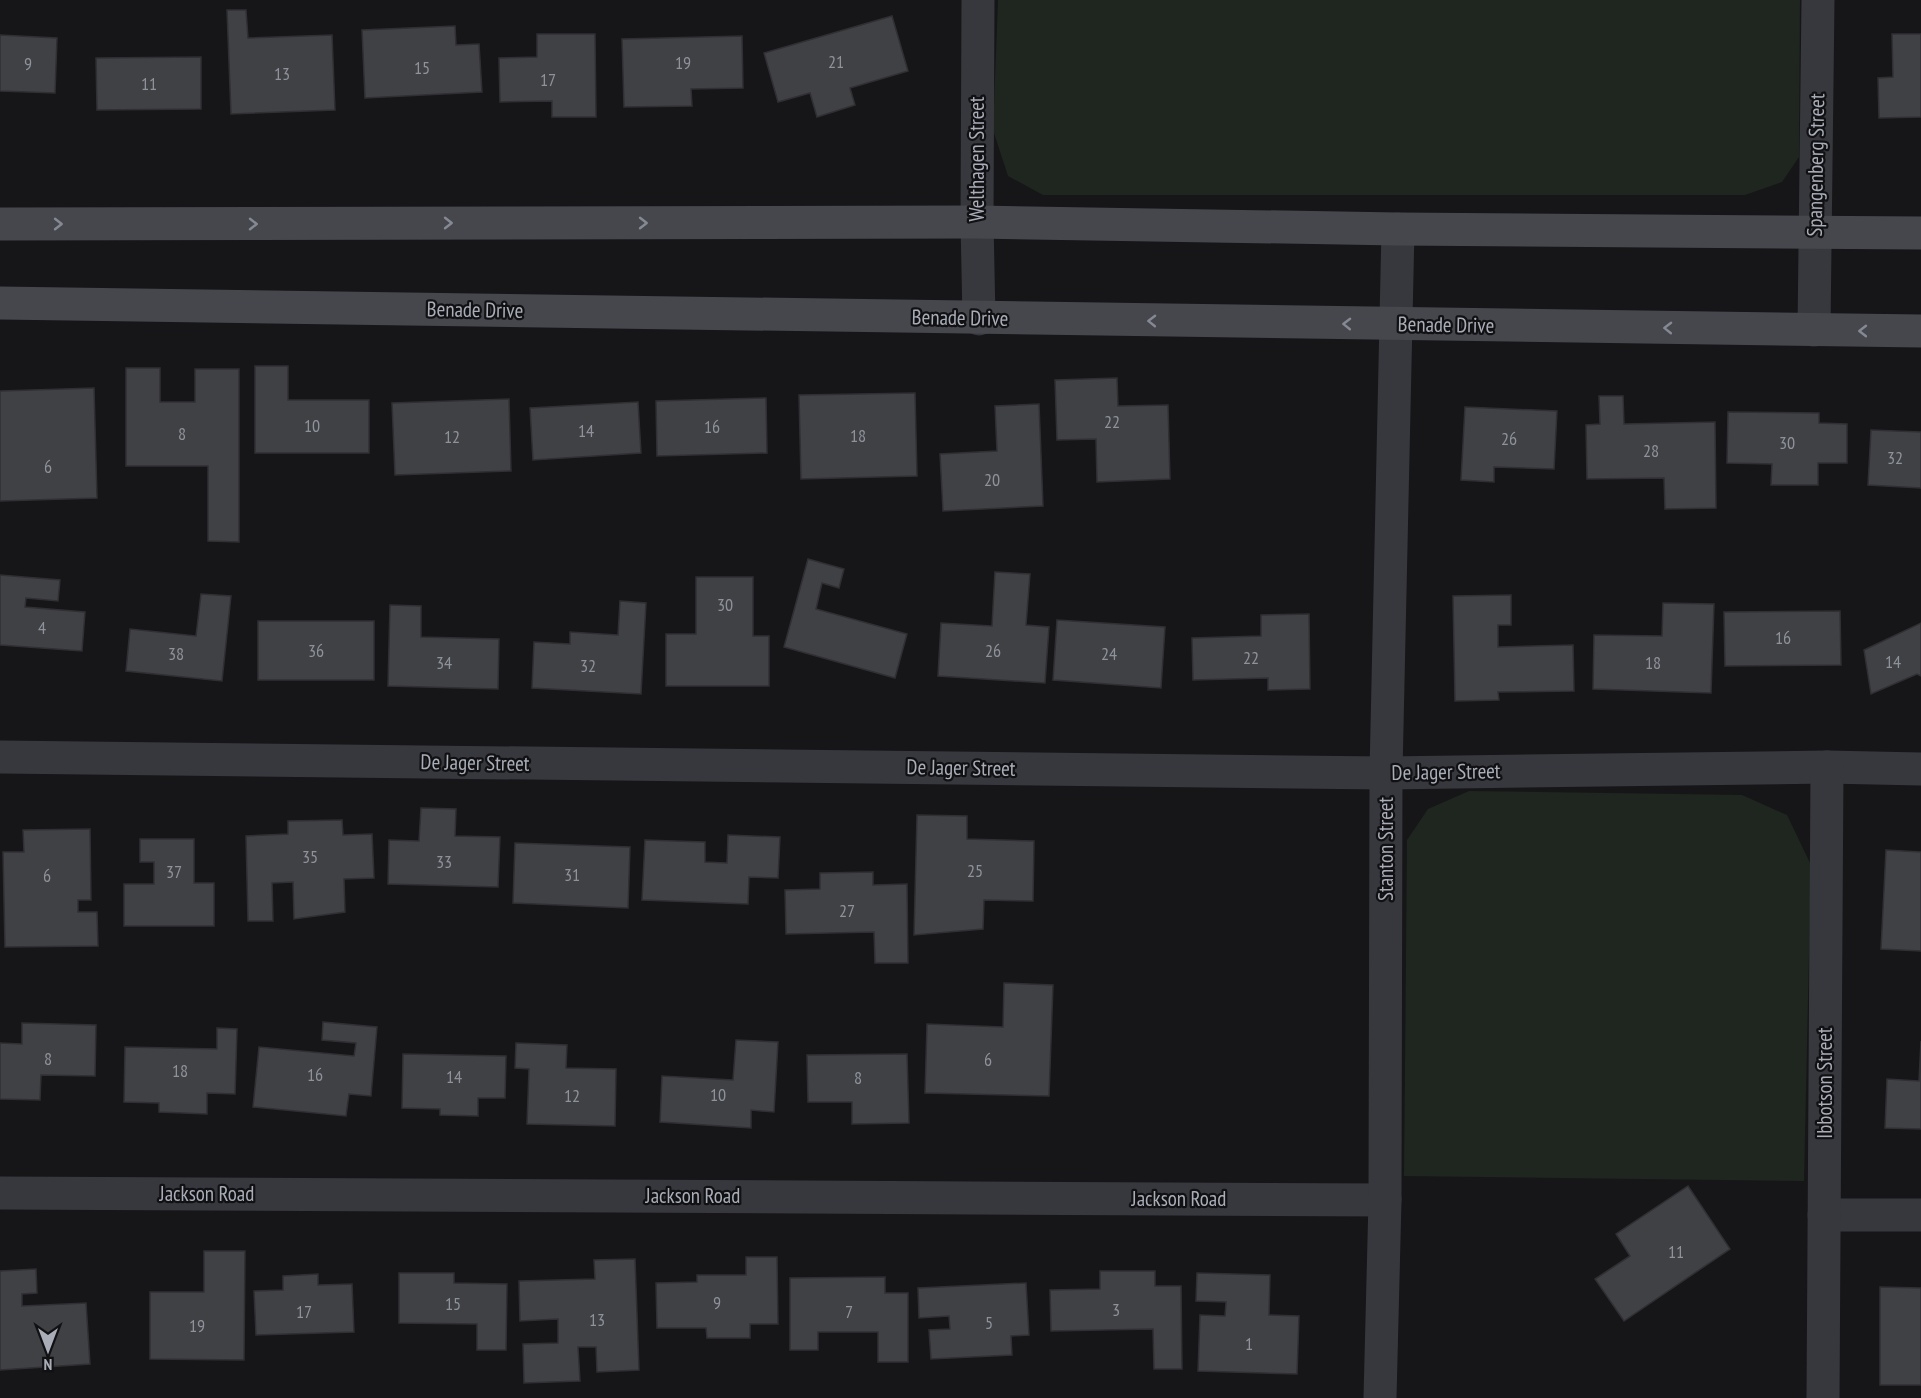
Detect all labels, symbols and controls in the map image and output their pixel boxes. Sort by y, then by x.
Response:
house number: 21 [828,50,844,73]
house number: 19 [675,51,691,74]
house number: 9 [24,52,32,75]
house number: 15 [414,56,430,79]
house number: 13 [274,62,290,85]
house number: 17 [540,68,556,91]
house number: 11 [141,72,157,95]
street label: Spangenberg Street [1801,93,1830,237]
street label: Welthagen Street [963,96,990,222]
one-way arrow [444,217,453,229]
one-way arrow [639,217,648,229]
one-way arrow [54,218,63,230]
one-way arrow [249,218,258,230]
street label: Benade Drive [426,295,524,324]
street label: Benade Drive [911,303,1009,332]
street label: Benade Drive [1397,310,1495,339]
one-way arrow [1147,315,1156,327]
one-way arrow [1342,318,1351,330]
one-way arrow [1663,322,1672,334]
one-way arrow [1858,325,1867,337]
house number: 22 [1104,410,1120,433]
house number: 10 [304,414,320,437]
house number: 16 [704,415,720,438]
house number: 14 [578,419,594,442]
house number: 8 [178,422,186,445]
house number: 18 [850,424,866,447]
house number: 12 [444,425,460,448]
house number: 26 [1501,427,1517,450]
house number: 30 [1779,431,1795,454]
house number: 28 [1643,439,1659,462]
house number: 32 [1887,446,1903,469]
house number: 6 [44,455,52,478]
house number: 20 [984,468,1000,491]
house number: 30 [717,593,733,616]
house number: 4 [38,616,46,639]
house number: 16 [1775,626,1791,649]
house number: 36 [308,639,324,662]
house number: 26 [985,639,1001,662]
house number: 38 [168,642,184,665]
house number: 24 [1101,642,1117,665]
house number: 22 [1243,646,1259,669]
house number: 14 [1885,650,1901,673]
house number: 34 [436,651,452,674]
house number: 18 [1645,651,1661,674]
house number: 32 [580,654,596,677]
street label: De Jager Street [420,748,530,777]
street label: De Jager Street [906,753,1016,782]
street label: De Jager Street [1391,757,1501,786]
street label: Stanton Street [1372,797,1399,901]
house number: 35 [302,845,318,868]
house number: 33 [436,850,452,873]
house number: 25 [967,859,983,882]
house number: 37 [166,860,182,883]
house number: 31 [564,863,580,886]
house number: 6 [43,864,51,887]
house number: 27 [839,899,855,922]
street label: Ibbotson Street [1811,1027,1838,1139]
house number: 8 [44,1047,52,1070]
house number: 6 [984,1048,992,1071]
house number: 18 [172,1059,188,1082]
house number: 16 [307,1063,323,1086]
house number: 14 [446,1065,462,1088]
house number: 8 [854,1066,862,1089]
house number: 10 [710,1083,726,1106]
house number: 12 [564,1084,580,1107]
street label: Jackson Road [159,1180,254,1207]
street label: Jackson Road [645,1182,740,1209]
street label: Jackson Road [1131,1185,1226,1212]
house number: 11 [1668,1240,1684,1263]
house number: 9 [713,1291,721,1314]
house number: 15 [445,1292,461,1315]
house number: 3 [1112,1298,1120,1321]
house number: 17 [296,1300,312,1323]
house number: 7 [845,1300,853,1323]
house number: 13 [589,1308,605,1331]
house number: 5 [985,1311,993,1334]
house number: 19 [189,1314,205,1337]
north arrow [18,1320,78,1380]
house number: 1 [1245,1332,1253,1355]
text: N [44,1355,52,1375]

